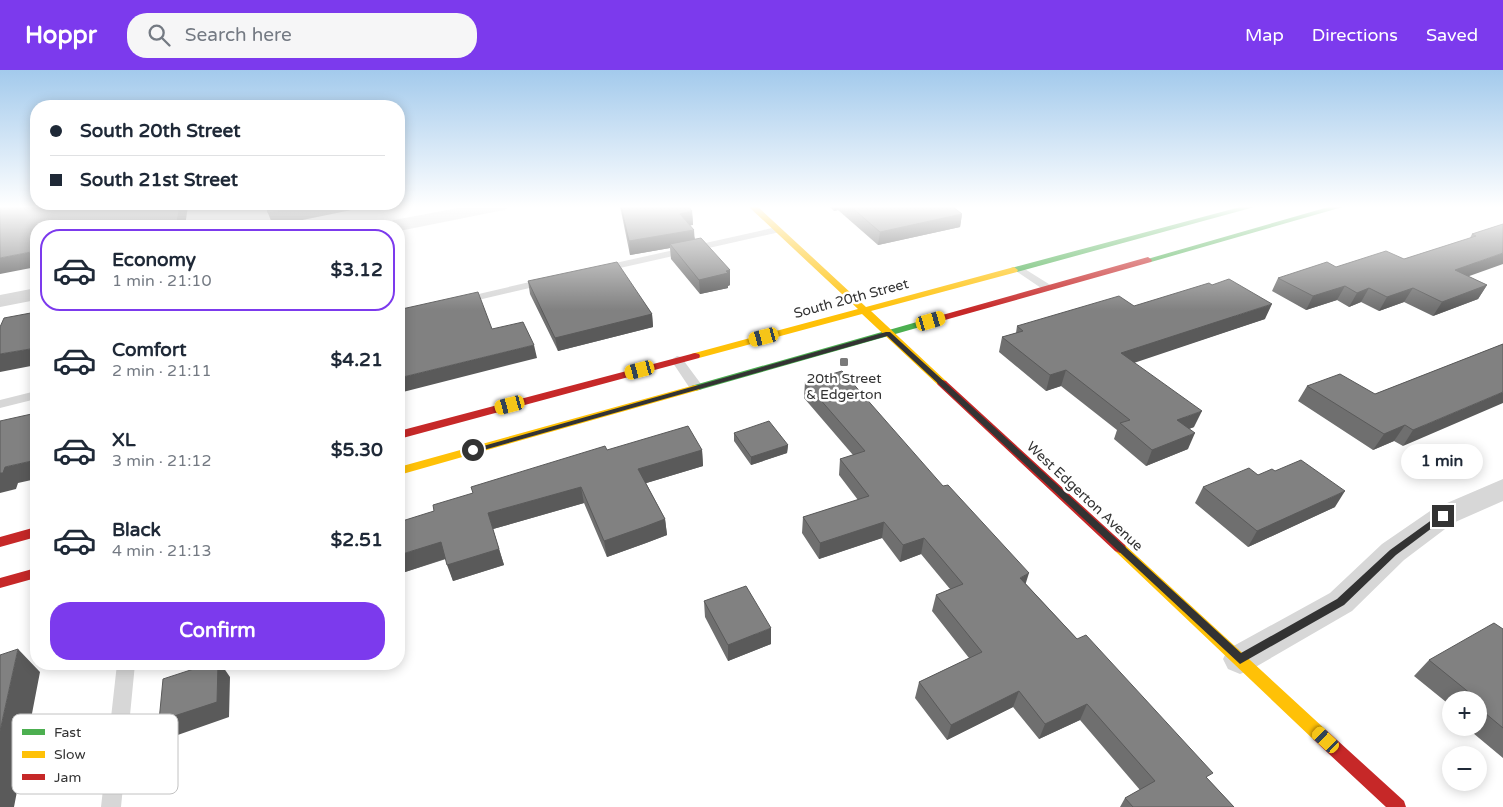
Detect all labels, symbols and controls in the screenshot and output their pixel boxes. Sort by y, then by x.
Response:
search box [127,13,477,58]
text: Hoppr [25,21,97,50]
icon: search [145,21,173,49]
text: Search here [185,24,292,46]
text: Map [1245,24,1284,46]
text: Directions [1312,24,1398,46]
text: Saved [1426,24,1478,46]
text: South 20th Street [80,120,241,142]
text: South 21st Street [80,169,238,191]
icon: car [52,248,97,293]
text: Economy [112,249,196,271]
text: $3.12 [331,259,383,281]
text: 1 min · 21:10 [112,271,211,291]
street label: South 20th Street [792,275,911,322]
car [914,310,947,332]
car [747,326,780,348]
icon: car [52,338,97,383]
text: Comfort [112,339,186,361]
text: $4.21 [331,349,383,371]
marker: 20th Street & Edgerton [838,356,850,368]
car [623,359,656,381]
text: 2 min · 21:11 [112,361,211,381]
place label: 20th Street & Edgerton [806,370,882,403]
car [493,394,526,416]
icon: car [52,428,97,473]
text: XL [112,429,136,451]
street label: West Edgerton Avenue [1023,438,1146,555]
text: $5.30 [331,439,383,461]
route start [462,439,484,461]
callout: 1 min [1402,444,1484,478]
text: 3 min · 21:12 [112,451,211,471]
text: 1 min [1421,451,1463,471]
route end [1432,505,1454,527]
icon: car [52,518,97,563]
text: Black [112,519,161,541]
text: $2.51 [331,529,383,551]
text: 4 min · 21:13 [112,541,211,561]
button: Confirm [50,602,385,660]
map controls [1442,691,1487,791]
button: + [1442,691,1487,736]
legend [12,714,178,794]
text: Fast [54,724,82,741]
car [1309,724,1342,756]
text: Slow [54,746,86,763]
button: − [1442,746,1487,791]
text: Jam [54,769,81,786]

